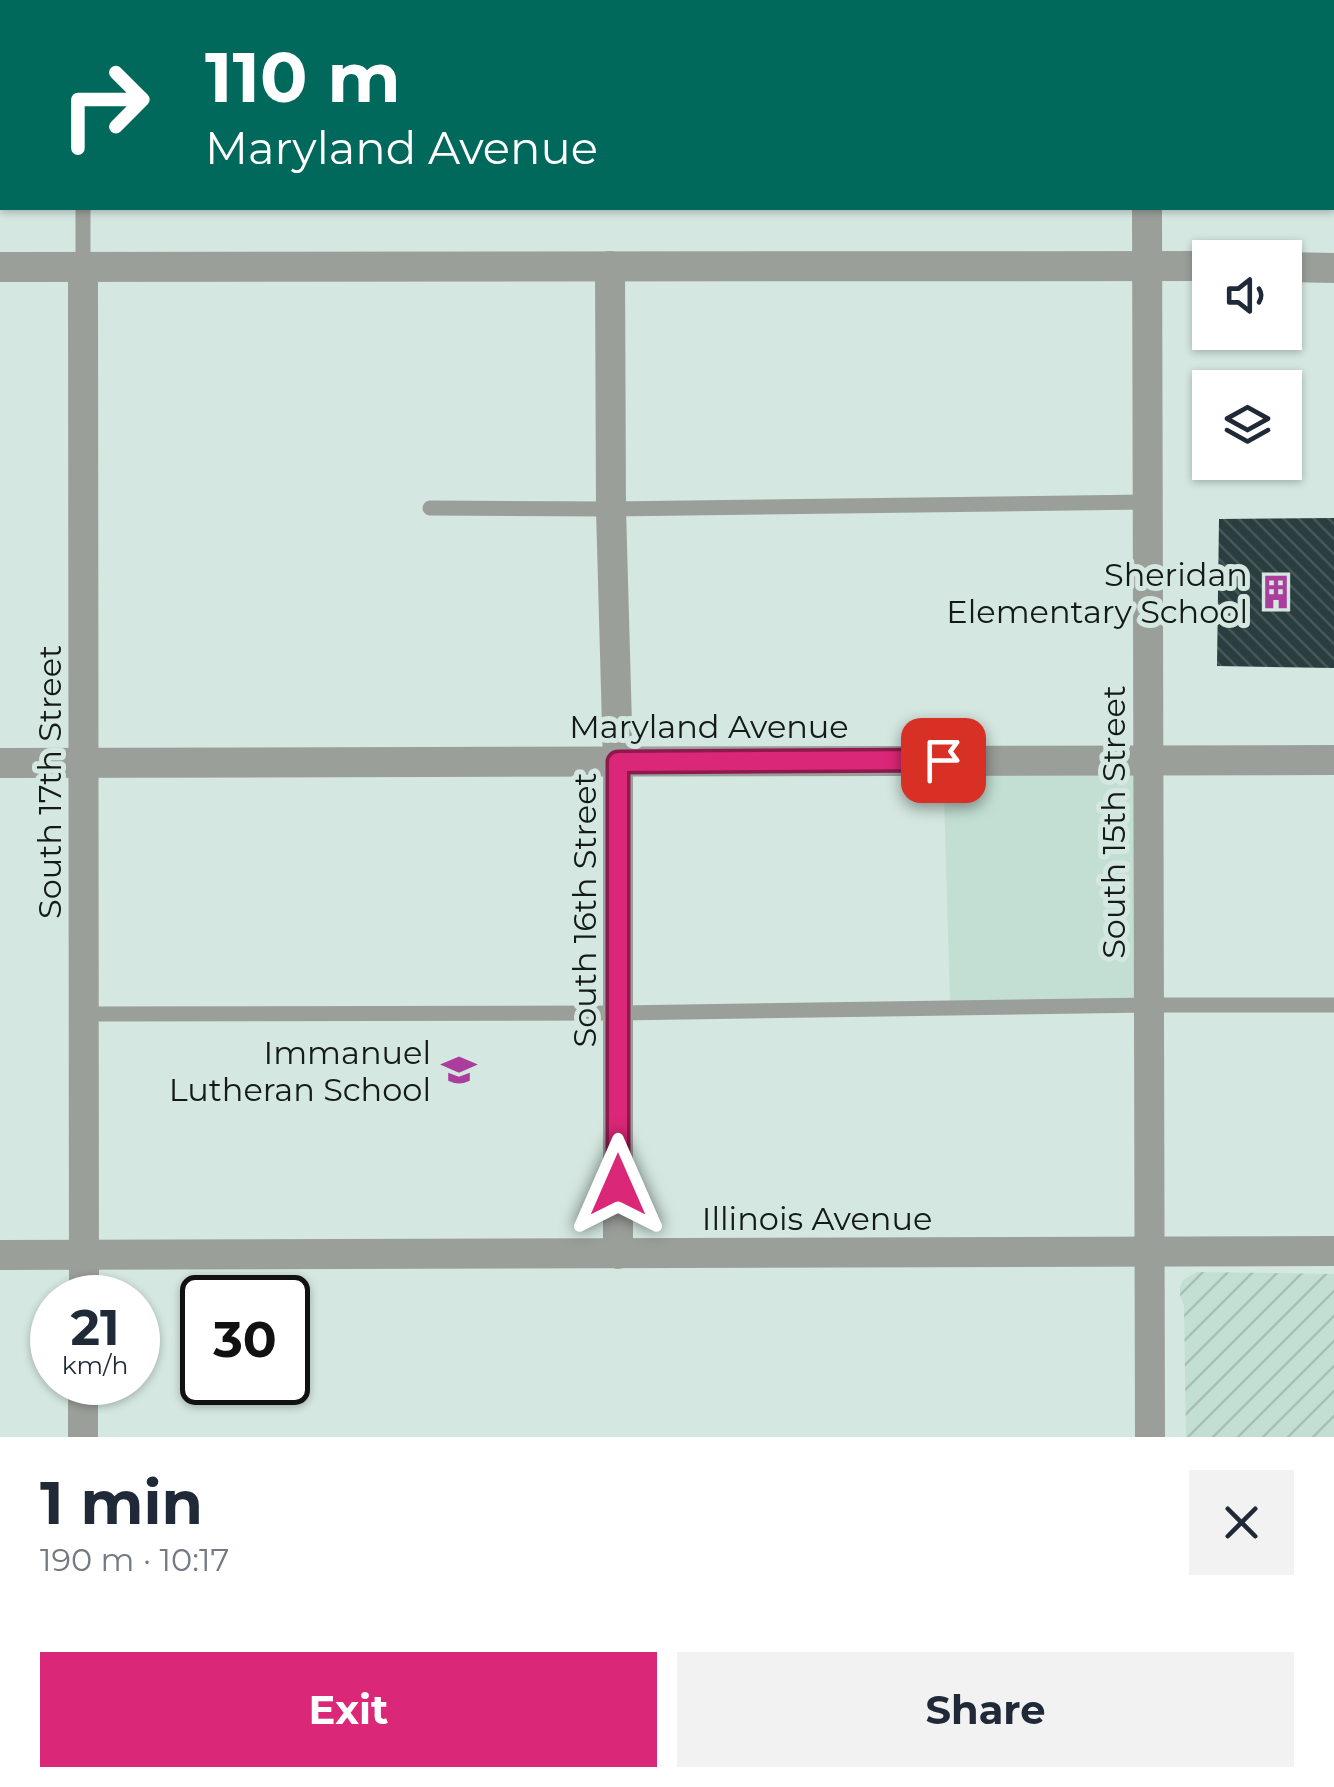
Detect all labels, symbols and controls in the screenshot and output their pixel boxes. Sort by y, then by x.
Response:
text: 110 m [205,34,401,120]
icon: right [40,40,170,170]
text: Maryland Avenue [205,120,598,175]
map controls [1192,240,1302,480]
button: sound [1192,240,1302,350]
button: layers [1192,370,1302,480]
place label: Sheridan Elementary School [946,555,1248,631]
building icon: Sheridan Elementary School [1257,573,1295,611]
street label: South 17th Street [30,645,69,919]
street label: South 15th Street [1094,685,1133,959]
street label: Maryland Avenue [569,707,849,746]
pin [901,718,986,803]
icon: arrive [916,733,971,788]
street label: South 16th Street [565,772,604,1048]
place label: Immanuel Lutheran School [169,1033,431,1109]
school or university icon: Immanuel Lutheran School [440,1051,478,1089]
position arrow [566,1133,670,1237]
street label: Illinois Avenue [702,1199,932,1238]
speed limit sign: 30 [180,1275,310,1405]
text: 21 [70,1297,120,1358]
text: km/h [62,1350,128,1380]
text: 1 min [40,1466,203,1539]
button: close [1189,1470,1294,1575]
text: 190 m · 10:17 [40,1540,229,1579]
button: Exit [40,1652,657,1767]
button: Share [677,1652,1294,1767]

